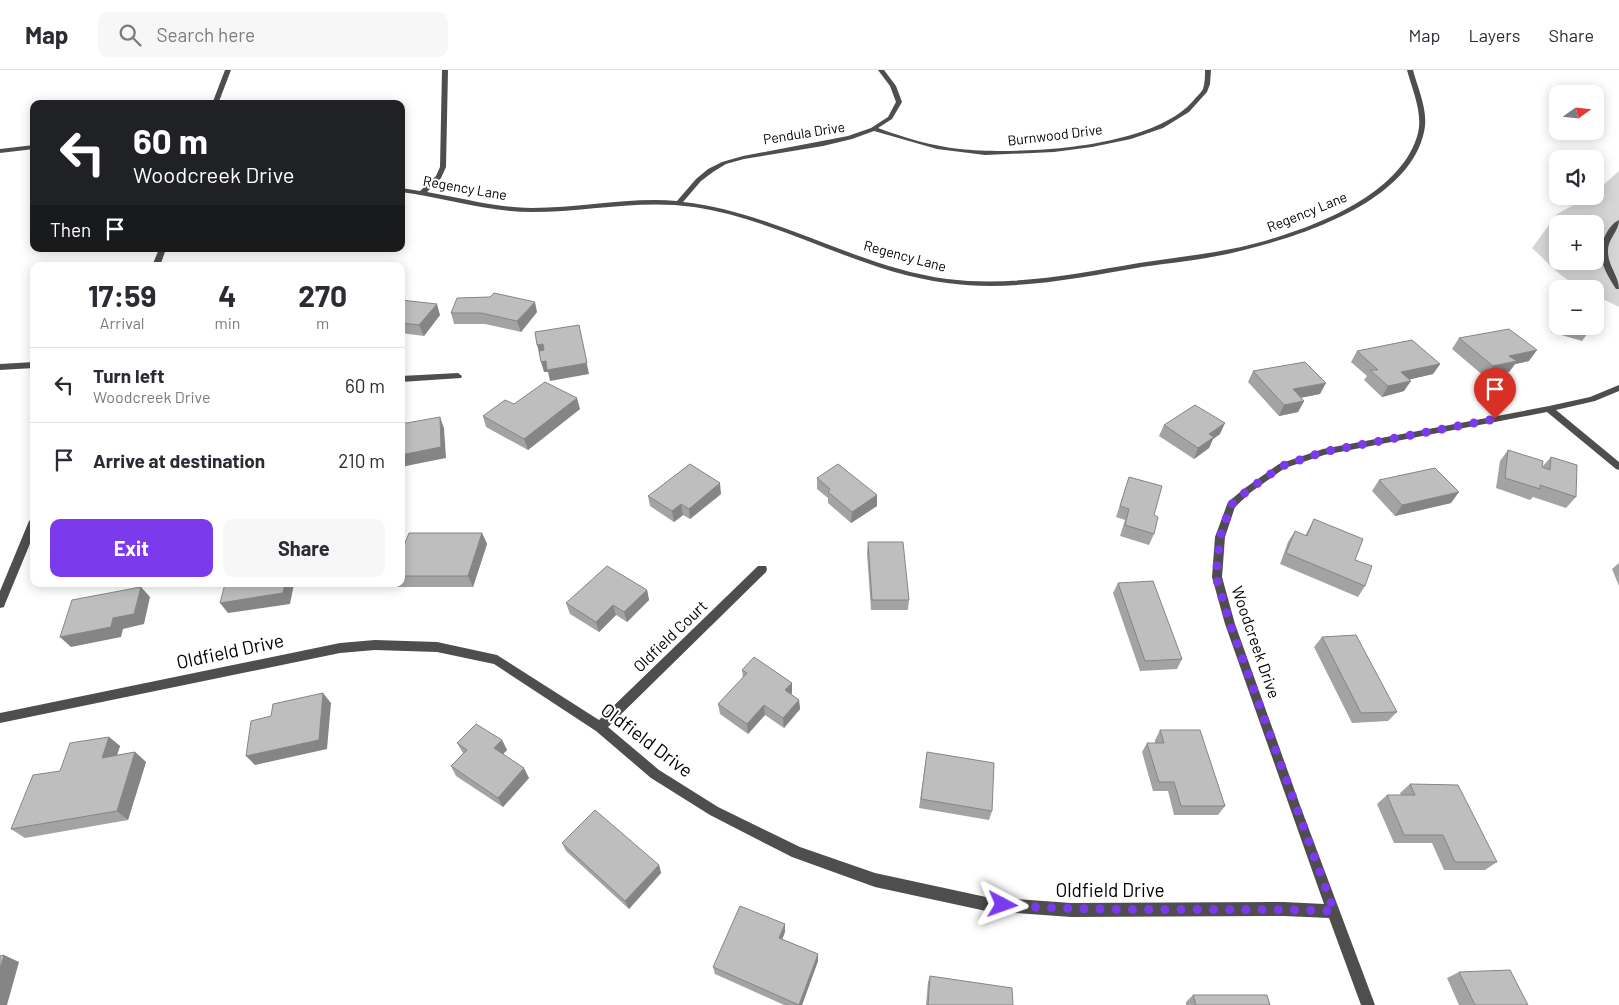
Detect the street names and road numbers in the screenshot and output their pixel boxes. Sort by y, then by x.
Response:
street label: Pendula Drive [762,118,846,147]
street label: Burnwood Drive [1007,120,1103,149]
street label: Regency Lane [422,172,508,203]
street label: Regency Lane [1264,188,1349,235]
street label: Regency Lane [862,236,948,275]
street label: Woodcreek Drive [1228,583,1285,700]
street label: Oldfield Court [629,596,710,676]
street label: Oldfield Drive [174,628,286,673]
street label: Oldfield Drive [597,698,698,782]
street label: Oldfield Drive [1055,878,1165,901]

